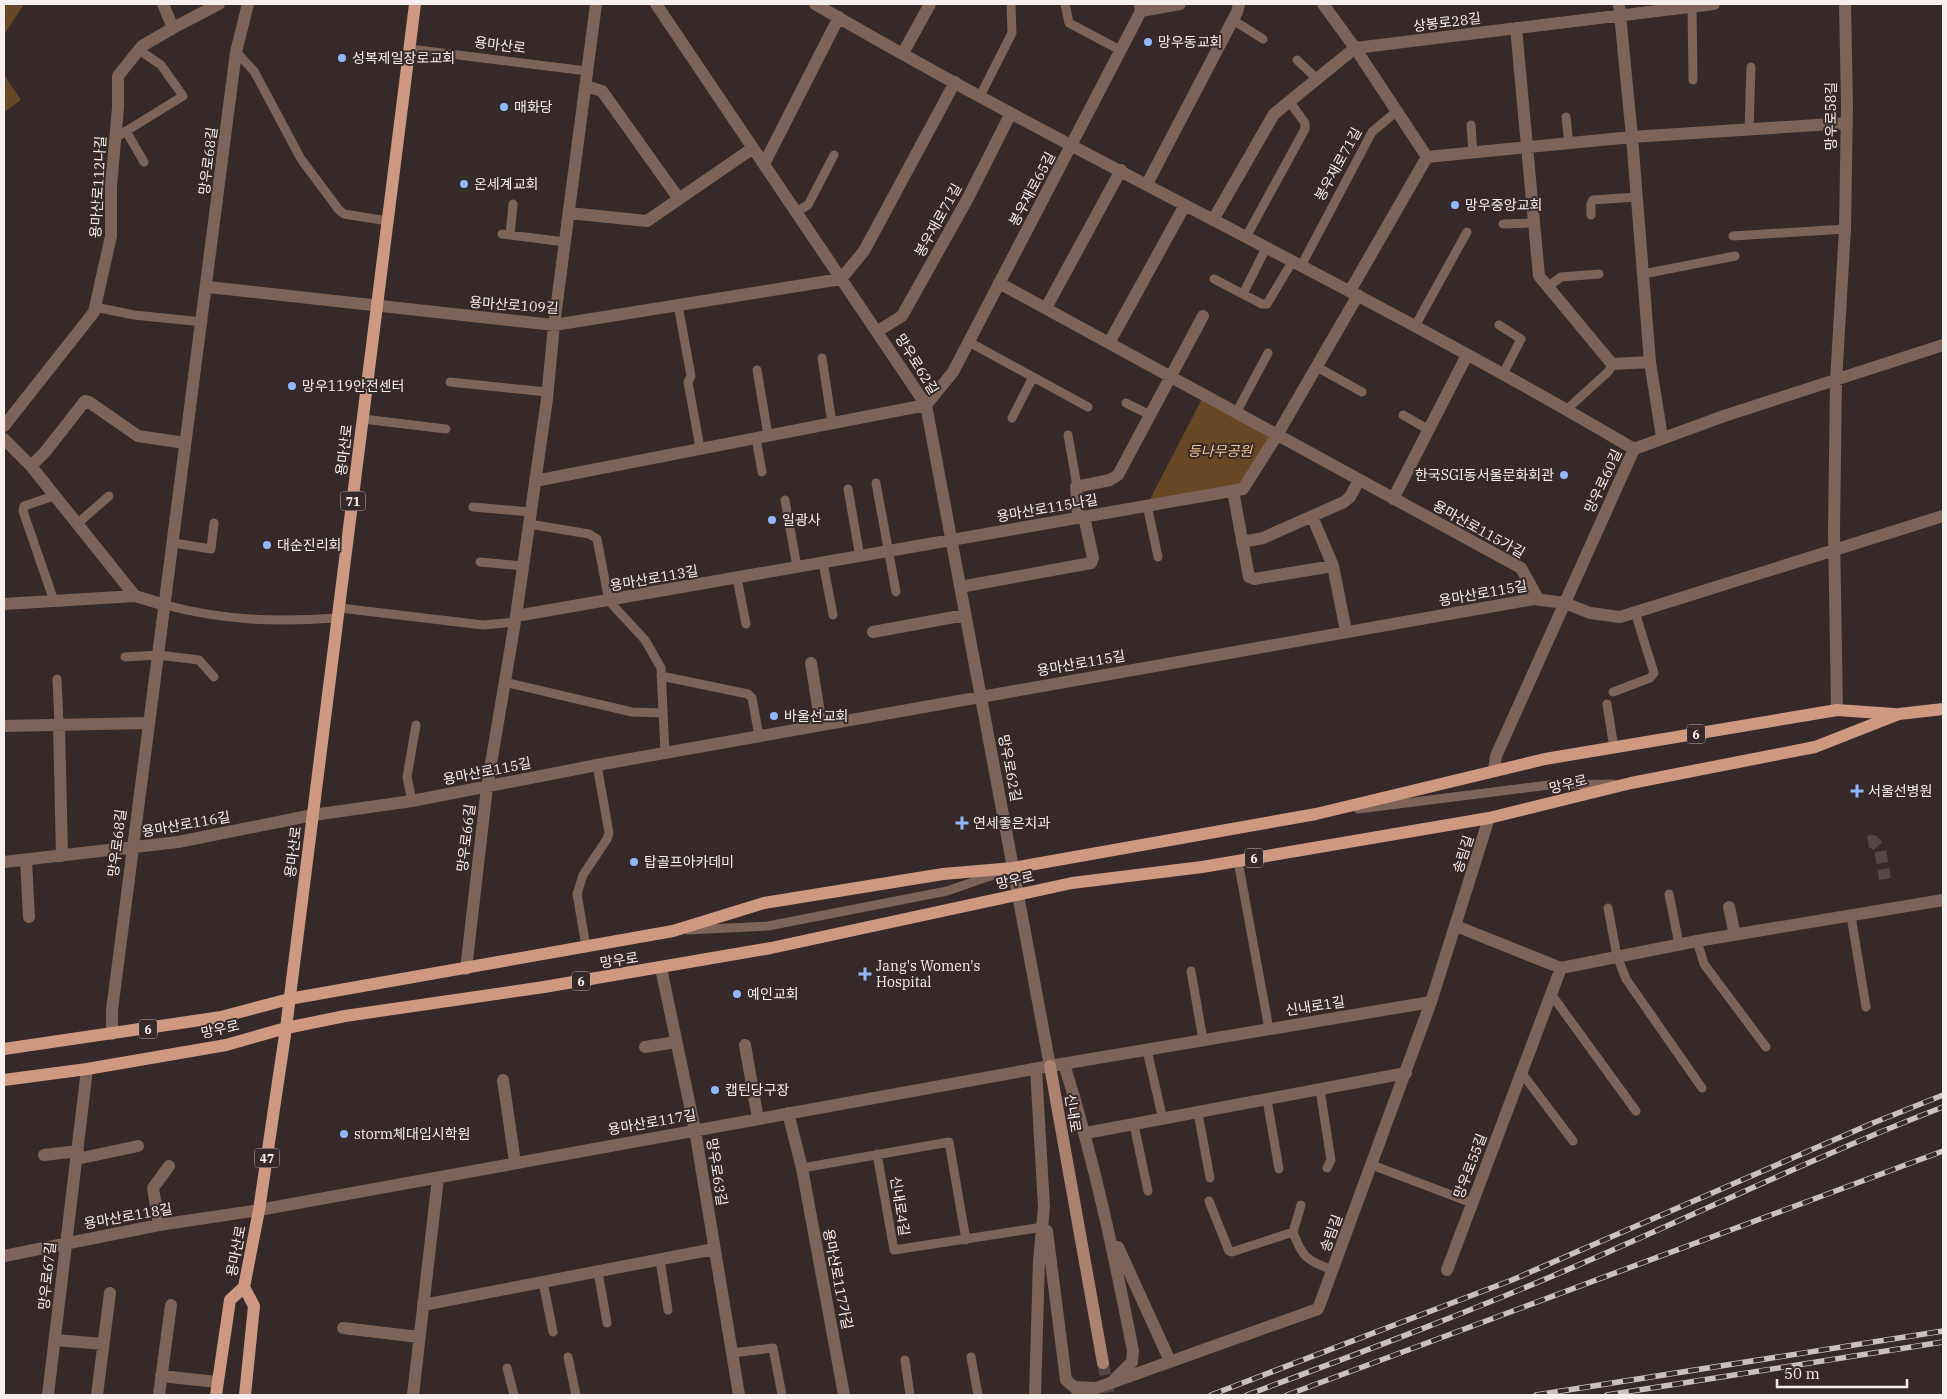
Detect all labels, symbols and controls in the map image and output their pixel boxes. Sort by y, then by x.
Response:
street label: 상봉로28길 [1412,9,1482,35]
street label: 용마산로 [473,33,527,57]
place label: 망우동교회 [1158,33,1222,51]
marker: 망우동교회 [1142,36,1154,48]
place label: 성복제일장로교회 [352,49,455,67]
marker: 성복제일장로교회 [336,52,348,64]
street label: 망우로58길 [1822,82,1840,150]
place label: 매화당 [514,98,553,116]
marker: 매화당 [498,101,510,113]
street label: 봉우재로71길 [1310,124,1366,204]
street label: 망우로68길 [195,126,221,196]
street label: 용마산로112나길 [86,135,110,239]
street label: 봉우재로65길 [1005,149,1059,229]
place label: 온세계교회 [474,175,538,193]
marker: 온세계교회 [458,178,470,190]
street label: 봉우재로71길 [910,180,966,260]
place label: 망우중앙교회 [1465,196,1542,214]
marker: 망우중앙교회 [1449,199,1461,211]
street label: 용마산로109길 [469,293,559,317]
street label: 망우로62길 [891,330,943,398]
place label: 망우119안전센터 [302,377,404,395]
marker: 망우119안전센터 [286,380,298,392]
street label: 용마산로 [332,423,356,477]
park label: 등나무공원 [1188,442,1253,460]
street label: 망우로60길 [1580,446,1626,516]
place label: 한국SGI동서울문화회관 [1415,466,1554,484]
marker: 한국SGI동서울문화회관 [1558,469,1570,481]
street label: 용마산로115나길 [995,490,1099,526]
road number: 71 [340,492,366,511]
street label: 용마산로115가길 [1430,496,1528,562]
place label: 일광사 [782,511,821,529]
marker: 일광사 [766,514,778,526]
place label: 대순진리회 [277,536,341,554]
marker: 대순진리회 [261,539,273,551]
street label: 용마산로113길 [608,561,700,595]
street label: 용마산로115길 [1437,576,1529,610]
street label: 용마산로115길 [1035,646,1127,680]
place label: 바울선교회 [784,707,848,725]
marker: 바울선교회 [768,710,780,722]
road number: 6 [1687,724,1705,744]
street label: 망우로62길 [995,733,1025,803]
street label: 용마산로115길 [441,754,533,788]
street label: 망우로 [1547,771,1589,797]
place label: 서울선병원 [1868,782,1932,800]
marker: 서울선병원 [1850,784,1864,798]
street label: 망우로66길 [453,803,479,873]
street label: 용마산로116길 [140,807,232,841]
street label: 망우로68길 [104,808,130,878]
place label: 연세좋은치과 [973,814,1050,832]
marker: 연세좋은치과 [955,816,969,830]
street label: 용마산로 [281,825,305,879]
street label: 송림길 [1448,833,1478,875]
road number: 6 [1245,848,1263,868]
place label: 탑골프아카데미 [644,853,734,871]
marker: 탑골프아카데미 [628,856,640,868]
street label: 망우로 [994,867,1036,893]
street label: 망우로 [599,948,640,972]
place label: Jang's Women's Hospital [876,957,981,991]
marker: Jang's Women's Hospital [858,967,872,981]
road number: 6 [572,971,590,990]
place label: 예인교회 [747,985,799,1003]
marker: 예인교회 [731,988,743,1000]
street label: 신내로1길 [1284,992,1346,1020]
street label: 망우로 [199,1016,241,1042]
road number: 6 [139,1020,157,1038]
place label: 캡틴당구장 [725,1081,790,1099]
marker: 캡틴당구장 [709,1084,721,1096]
street label: 신내로 [1061,1093,1085,1134]
street label: 용마산로117길 [606,1105,698,1139]
place label: storm체대입시학원 [354,1125,470,1143]
marker: storm체대입시학원 [338,1128,350,1140]
street label: 망우로55길 [1449,1131,1491,1201]
street label: 망우로63길 [703,1137,731,1207]
road number: 47 [254,1148,280,1168]
street label: 신내로4길 [886,1175,914,1237]
street label: 용마산로118길 [82,1199,174,1233]
street label: 송림길 [1316,1212,1346,1254]
street label: 용마산로 [222,1224,250,1278]
street label: 용마산로117가길 [819,1227,857,1331]
street label: 망우로67길 [34,1241,60,1311]
scale bar [1777,1356,1907,1388]
text: 50 m [1784,1364,1820,1383]

